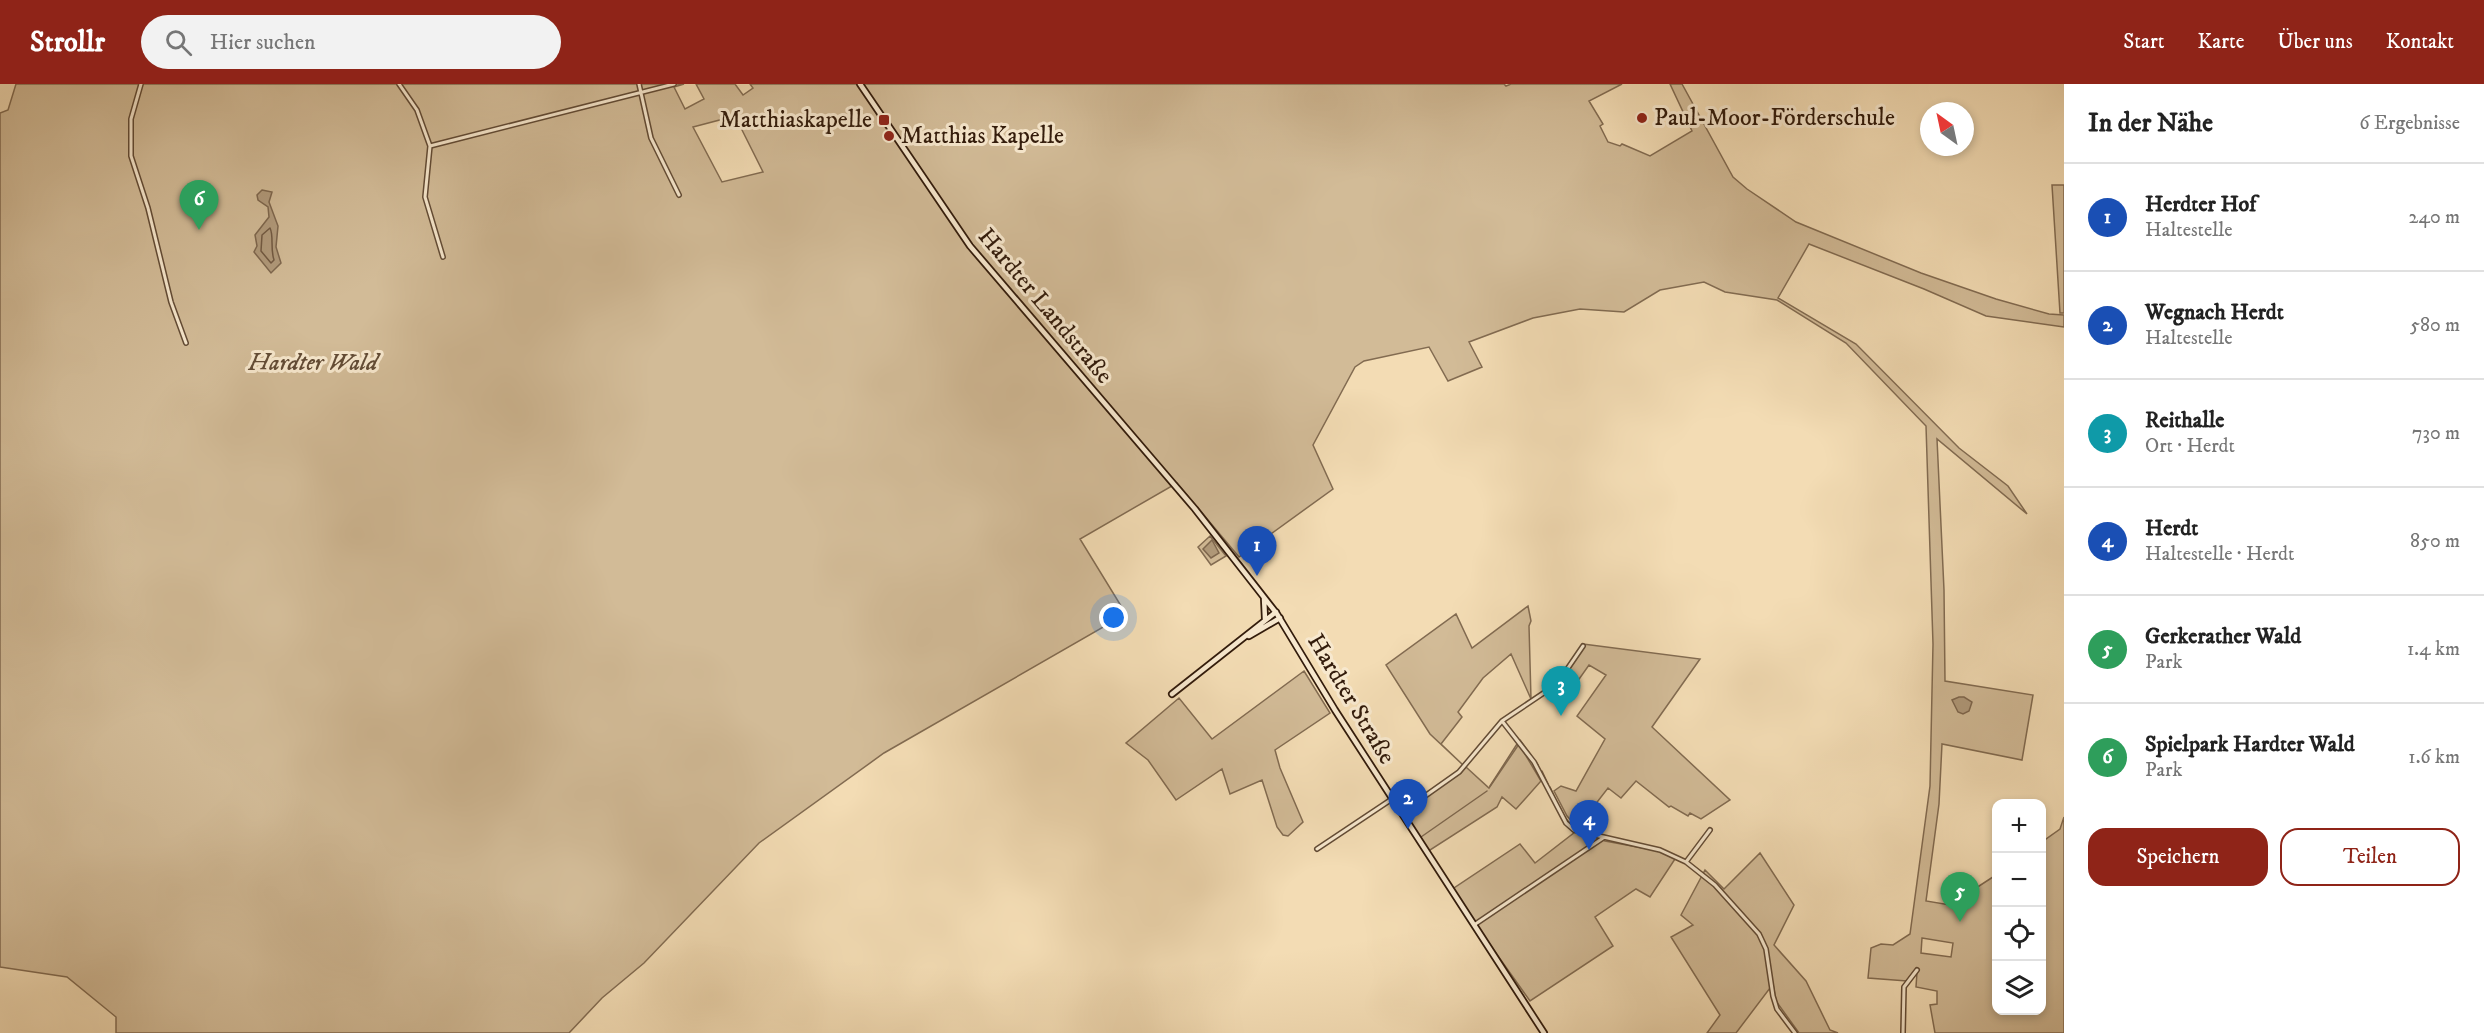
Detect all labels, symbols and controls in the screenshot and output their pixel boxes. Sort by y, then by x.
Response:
search box [141,15,561,69]
text: Strollr [30,25,105,60]
icon: search [162,26,195,59]
text: Hier suchen [210,29,315,56]
text: Start [2123,29,2165,55]
text: Karte [2198,29,2244,55]
text: Über uns [2277,29,2353,55]
text: Kontakt [2386,29,2454,55]
north arrow [1920,102,1974,156]
place label: Paul-Moor-Förderschule [1654,103,1895,133]
place label: Matthiaskapelle [719,105,872,135]
text: In der Nähe [2088,107,2213,140]
marker: Paul-Moor-Förderschule [1635,111,1649,125]
text: 6 Ergebnisse [2359,111,2460,136]
marker: Matthiaskapelle [877,113,891,127]
place label: Matthias Kapelle [901,121,1064,151]
marker: Matthias Kapelle [882,129,896,143]
pin: 6 [180,180,218,230]
text: Herdter Hof [2145,191,2256,218]
text: 1 [2104,205,2111,230]
text: 240 m [2409,205,2460,230]
text: Haltestelle [2145,218,2233,243]
street label: Hardter Landstraße [971,222,1119,390]
text: Wegnach Herdt [2145,299,2284,326]
text: 2 [2103,313,2112,338]
text: 580 m [2410,313,2460,338]
text: Haltestelle [2145,326,2233,351]
park label: Hardter Wald [247,348,381,378]
text: Reithalle [2145,407,2224,434]
text: 3 [2104,421,2111,446]
text: 730 m [2412,421,2460,446]
text: Ort · Herdt [2145,434,2235,459]
text: Herdt [2145,515,2198,542]
pin: 1 [1238,526,1276,576]
text: 4 [2102,529,2113,554]
text: 850 m [2410,529,2460,554]
text: Haltestelle · Herdt [2145,542,2294,567]
your location [1099,603,1128,632]
text: Gerkerather Wald [2145,623,2301,650]
street label: Hardter Straße [1300,628,1402,770]
text: 5 [2103,637,2112,662]
text: 1.4 km [2407,637,2460,662]
text: Park [2145,650,2182,675]
pin: 3 [1542,666,1580,716]
text: Spielpark Hardter Wald [2145,731,2355,758]
text: 6 [2102,745,2113,770]
text: 1.6 km [2408,745,2460,770]
text: Park [2145,758,2182,783]
pin: 2 [1388,780,1428,829]
map controls [1992,799,2046,1015]
button: + [1992,799,2046,853]
pin: 4 [1570,800,1608,850]
button: Speichern [2088,828,2268,886]
button: Teilen [2280,828,2460,886]
button: − [1992,853,2046,907]
pin: 5 [1940,872,1980,922]
button: locate [1992,907,2046,961]
button: layers [1992,961,2046,1015]

